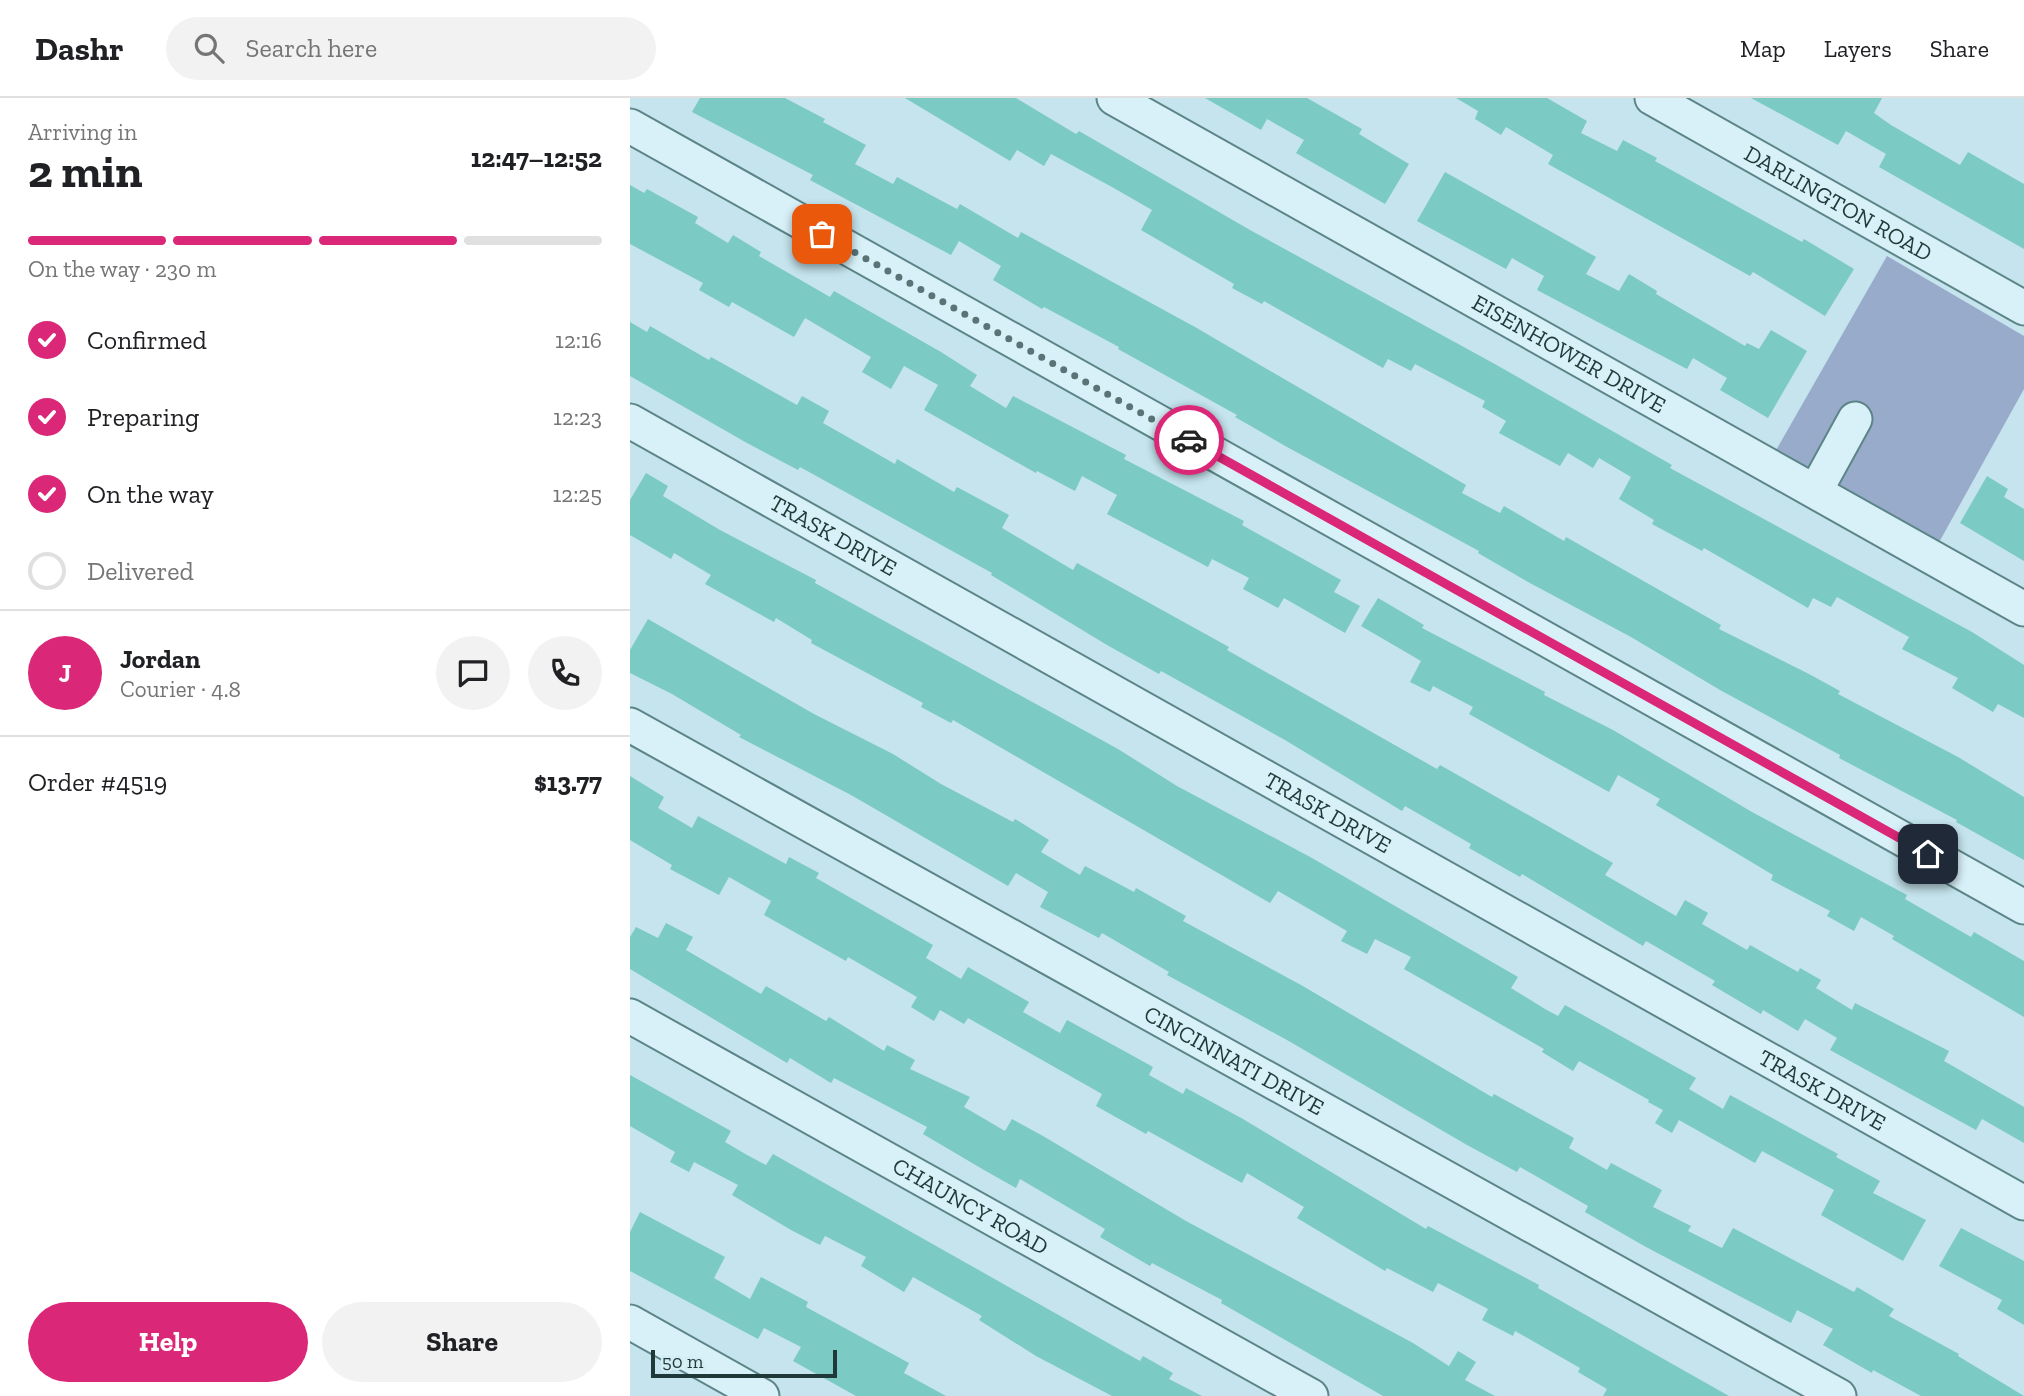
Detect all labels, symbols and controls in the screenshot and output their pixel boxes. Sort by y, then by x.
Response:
search box [166,17,656,80]
text: Dashr [35,29,124,68]
icon: search [190,29,228,67]
text: Search here [246,32,377,64]
text: Map [1740,34,1786,63]
text: Layers [1824,34,1892,63]
text: Share [1930,34,1989,63]
text: Arriving in [28,118,137,146]
street label: DARLINGTON ROAD [1739,139,1937,267]
text: 12:47–12:52 [471,142,602,174]
text: 2 min [28,144,143,199]
pin [792,204,852,264]
icon: bag [803,215,841,253]
text: On the way · 230 m [28,255,216,283]
street label: EISENHOWER DRIVE [1467,288,1671,419]
icon: check [28,321,66,359]
text: Confirmed [87,324,207,356]
text: 12:16 [555,326,602,354]
icon: check [28,398,66,436]
text: Preparing [87,401,199,433]
text: 12:23 [553,403,602,431]
courier [1154,405,1224,475]
icon: car [1170,421,1208,459]
icon: check [28,475,66,513]
text: On the way [87,478,214,510]
text: 12:25 [553,480,602,508]
street label: TRASK DRIVE [765,488,902,582]
text: Delivered [87,555,194,587]
button: chat [436,636,510,710]
button: phone [528,636,602,710]
text: Jordan [120,643,200,675]
text: J [59,657,71,689]
text: Courier · 4.8 [120,675,241,703]
text: Order #4519 [28,766,167,798]
text: $13.77 [534,766,602,798]
street label: TRASK DRIVE [1259,766,1396,859]
pin [1898,824,1958,884]
icon: home [1909,835,1947,873]
street label: CINCINNATI DRIVE [1139,999,1329,1121]
street label: TRASK DRIVE [1754,1043,1891,1137]
street label: CHAUNCY ROAD [888,1151,1053,1261]
button: Help [28,1302,308,1382]
button: Share [322,1302,602,1382]
scale bar [651,1347,836,1379]
text: 50 m [662,1350,703,1373]

